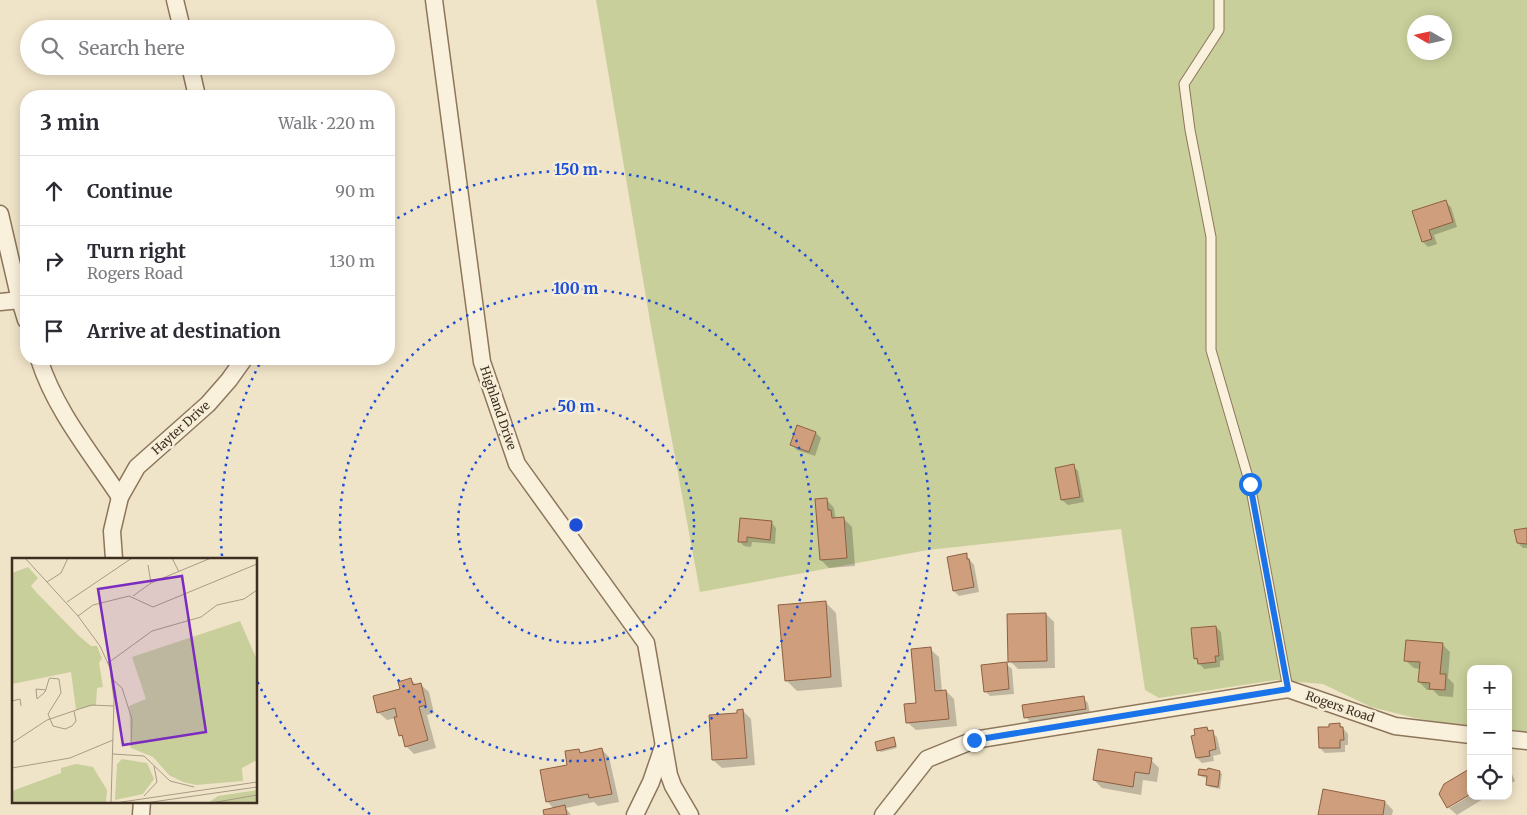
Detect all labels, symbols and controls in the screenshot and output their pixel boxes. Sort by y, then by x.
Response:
north arrow [1407,15,1452,60]
search box [20,20,395,75]
icon: search [38,34,66,62]
text: Search here [78,36,185,60]
text: 3 min [40,109,99,136]
text: Walk · 220 m [278,113,375,133]
text: 150 m [554,160,598,179]
icon: ahead [40,177,68,205]
text: Continue [87,179,173,203]
text: 90 m [335,181,375,201]
text: Turn right [87,239,186,263]
icon: right [40,247,68,275]
text: 130 m [329,251,375,271]
text: Rogers Road [87,263,183,283]
text: 100 m [554,279,598,298]
icon: arrive [40,317,68,345]
text: Arrive at destination [87,319,281,343]
street label: Highland Drive [477,364,520,452]
text: 50 m [557,397,595,416]
street label: Hayter Drive [149,398,213,458]
route start [1239,473,1262,496]
centre of rings [567,516,585,534]
inset map [12,558,258,802]
map controls [1467,665,1512,800]
button: + [1467,665,1512,710]
street label: Rogers Road [1304,688,1377,725]
button: − [1467,710,1512,755]
route end [963,729,986,752]
button: locate [1467,755,1512,800]

